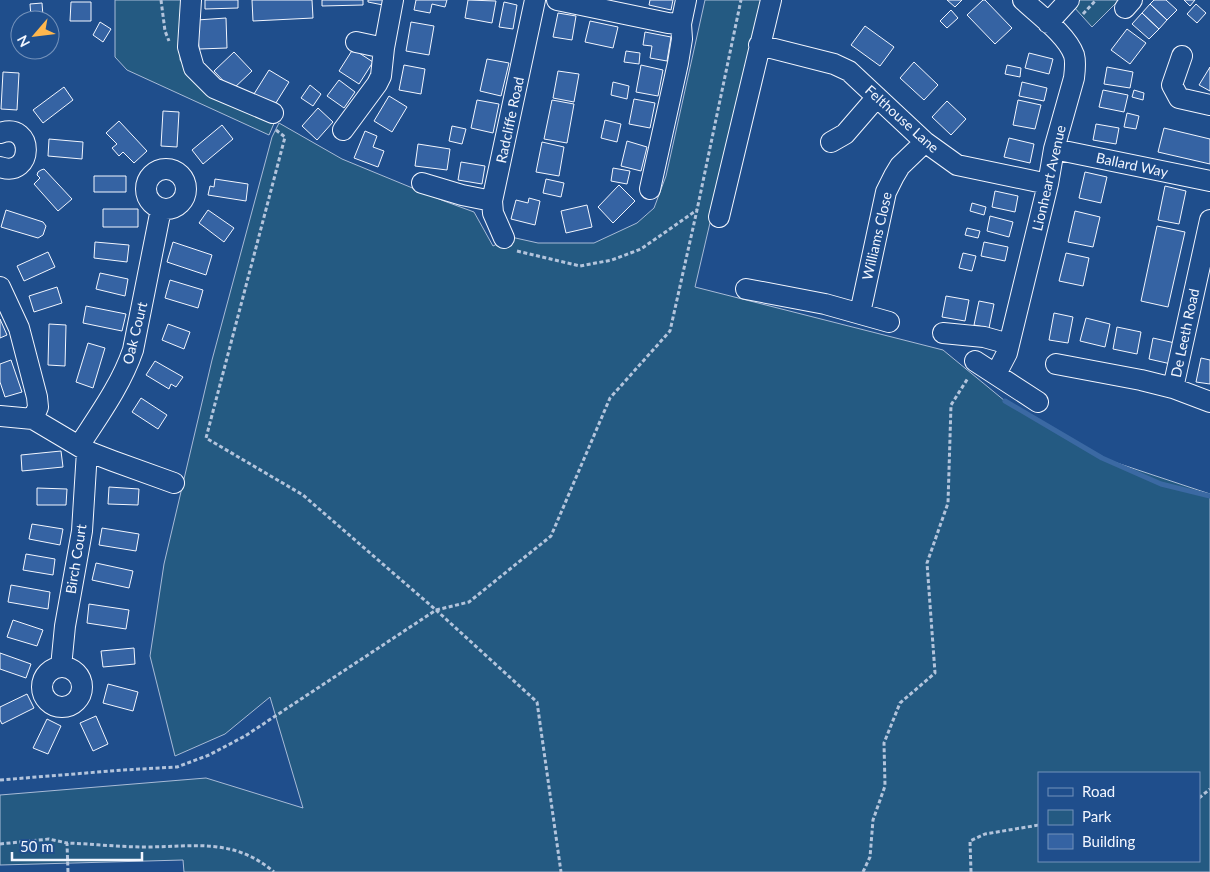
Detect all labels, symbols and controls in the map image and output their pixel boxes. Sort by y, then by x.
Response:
north arrow [10,10,60,60]
text: N [13,33,33,50]
street label: Radcliffe Road [492,75,527,165]
street label: Felthouse Lane [862,81,943,156]
street label: Lionheart Avenue [1028,123,1069,232]
street label: Ballard Way [1095,149,1170,181]
street label: Williams Close [858,190,895,282]
street label: De Leeth Road [1167,287,1202,379]
street label: Oak Court [119,300,150,366]
street label: Birch Court [62,523,89,595]
legend [1038,772,1200,862]
text: Road [1082,782,1115,800]
text: Park [1082,807,1112,825]
scale bar [12,830,142,862]
text: Building [1082,832,1135,850]
text: 50 m [20,837,54,855]

